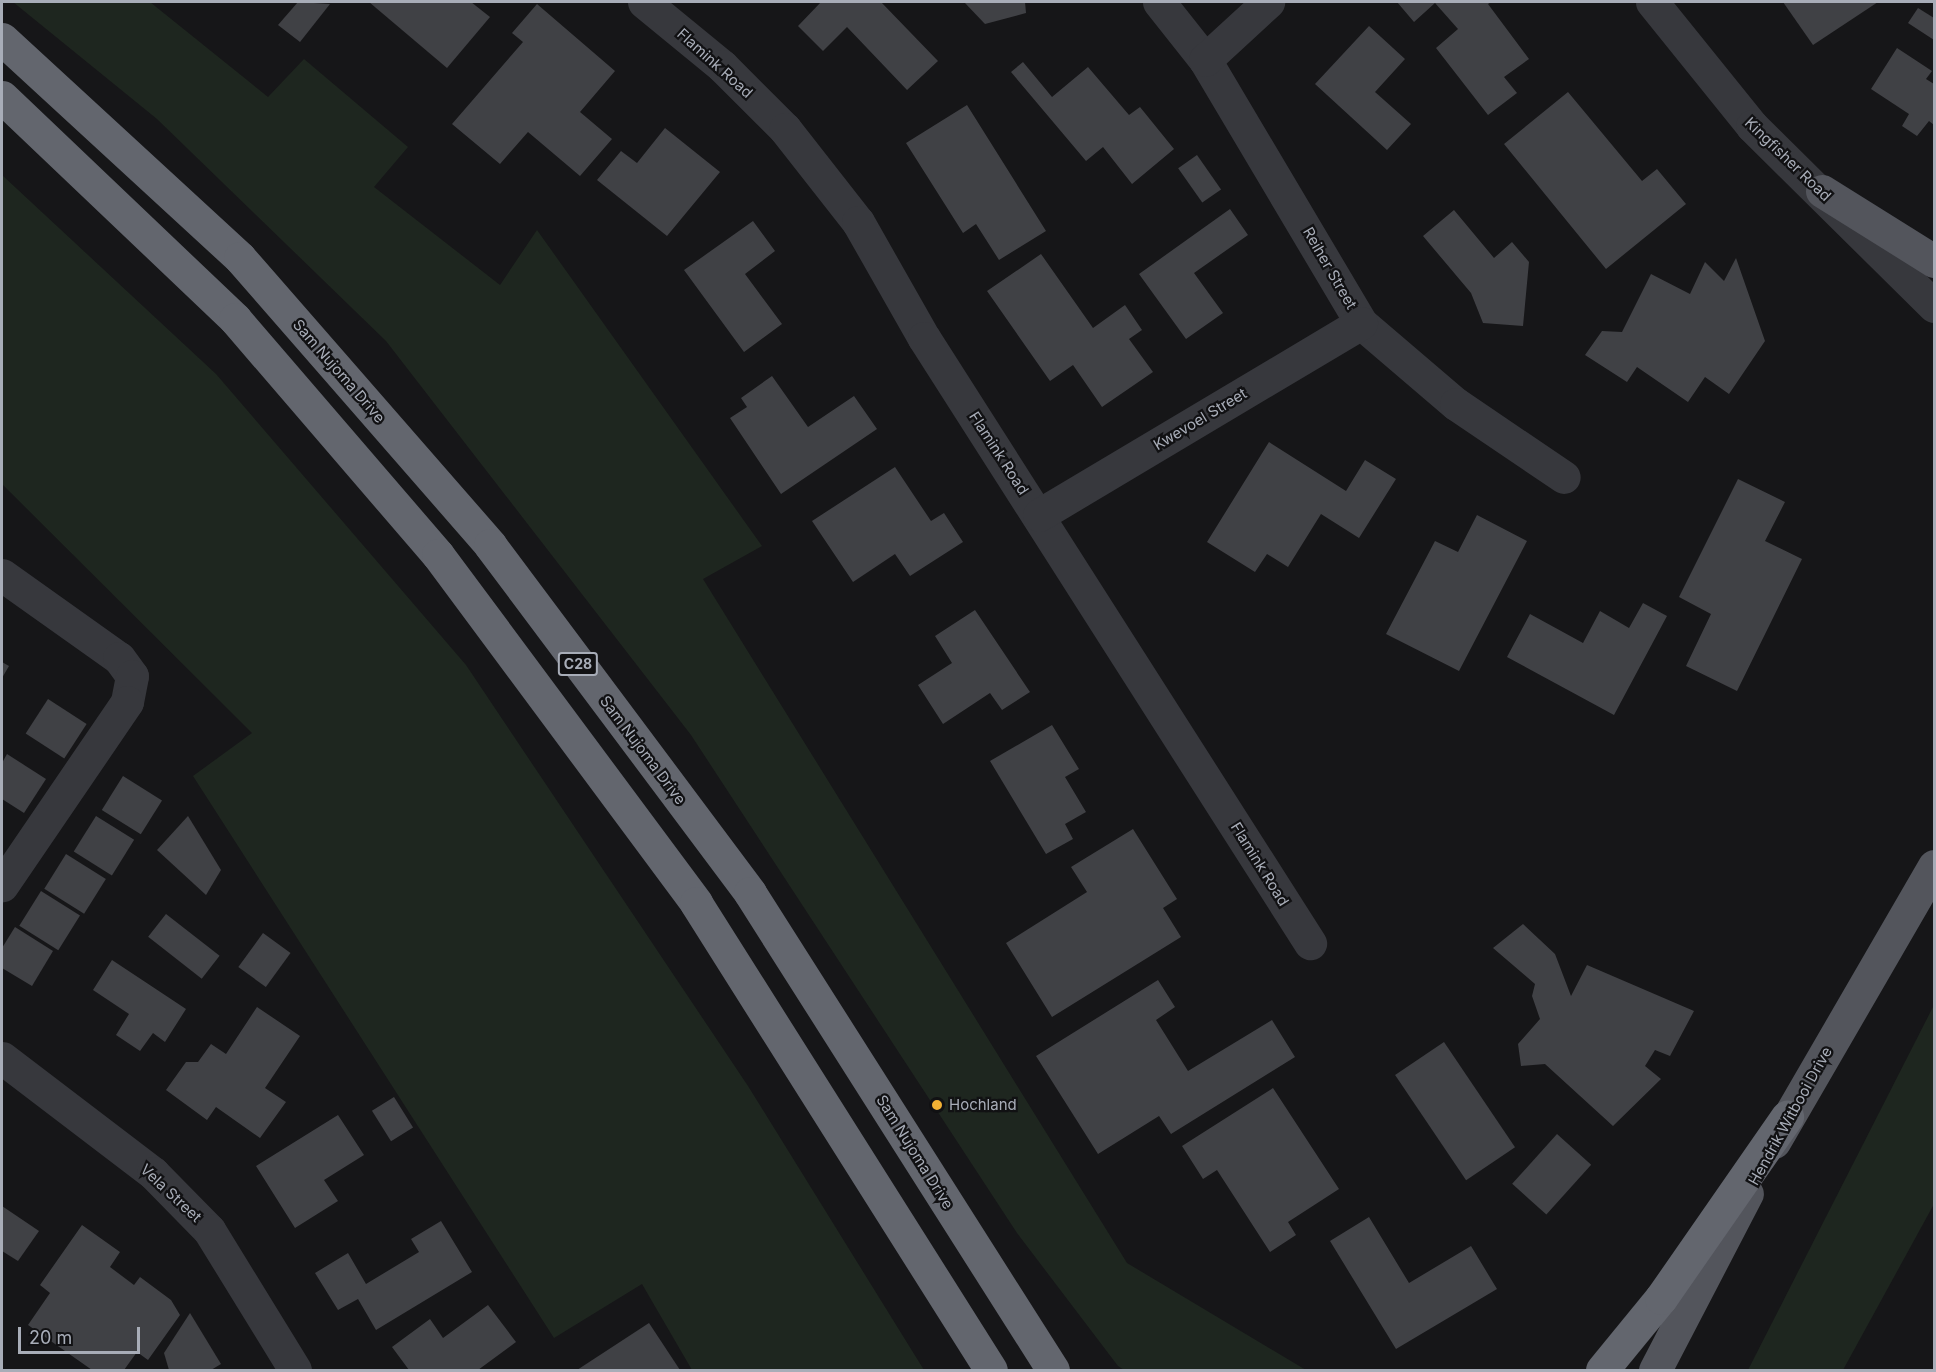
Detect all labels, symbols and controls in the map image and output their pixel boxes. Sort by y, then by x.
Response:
street label: Flamink Road [674,24,756,102]
street label: Kingfisher Road [1741,113,1835,205]
street label: Reiher Street [1299,224,1361,312]
street label: Sam Nujoma Drive [289,316,389,426]
street label: Kwevoel Street [1150,384,1250,454]
street label: Flamink Road [966,408,1032,498]
road number: C28 [557,653,599,675]
street label: Sam Nujoma Drive [596,692,690,808]
street label: Flamink Road [1227,819,1293,909]
street label: Hendrik Witbooi Drive [1744,1044,1836,1188]
street label: Sam Nujoma Drive [873,1092,957,1212]
place label: Hochland [949,1096,1017,1114]
marker: Hochland [930,1098,944,1112]
street label: Vela Street [137,1160,205,1226]
scale bar [21,1315,142,1353]
text: 20 m [29,1327,72,1348]

